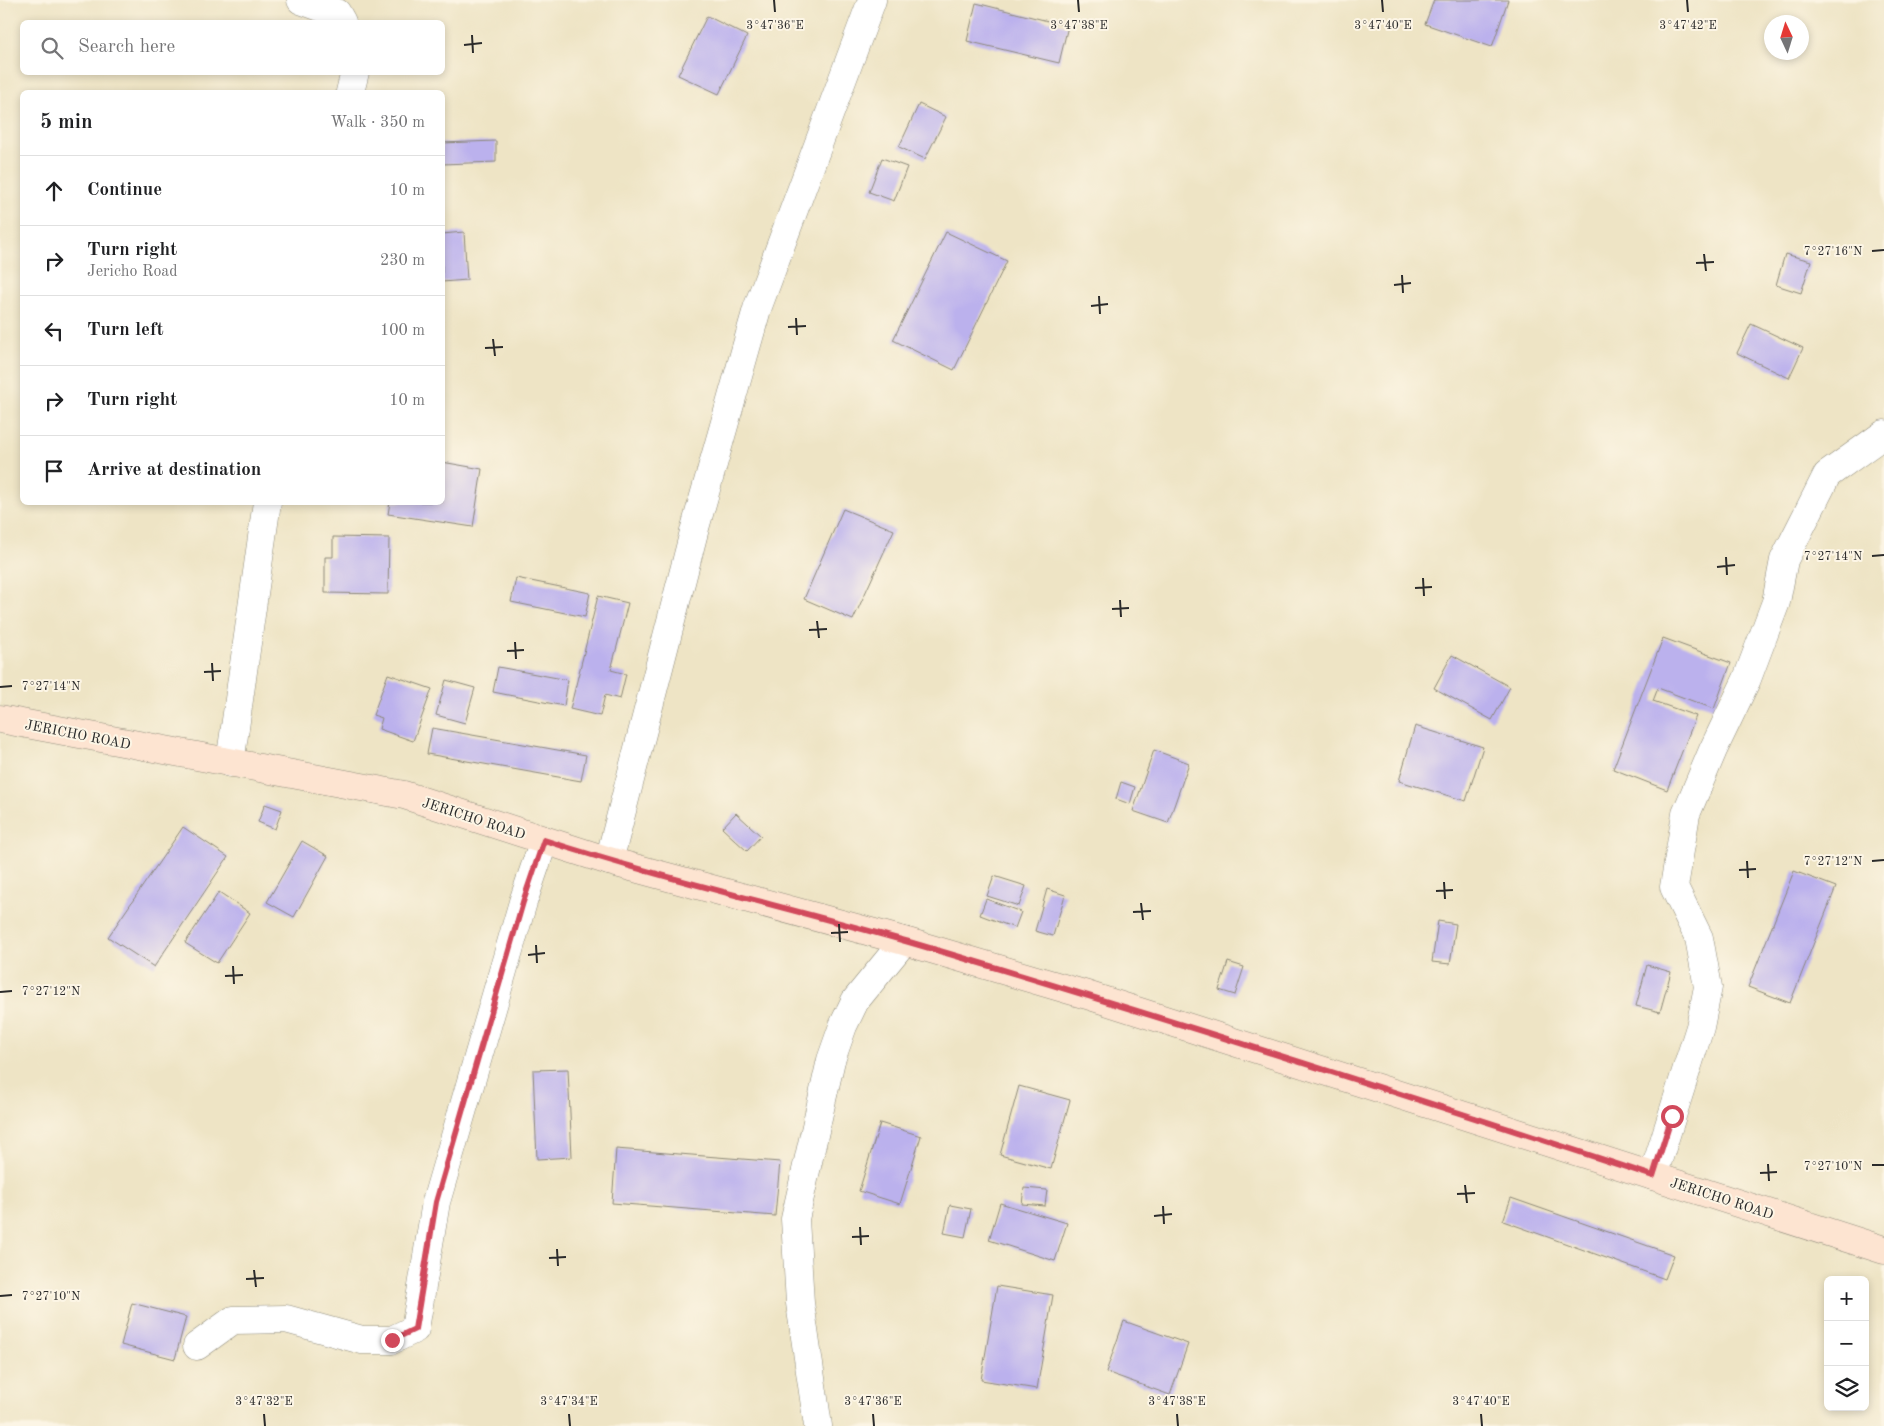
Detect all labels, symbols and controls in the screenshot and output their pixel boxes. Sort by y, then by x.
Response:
north arrow [1764,15,1809,60]
search box [20,20,445,75]
text: 3°47'36"E [746,20,804,32]
text: 3°47'38"E [1050,20,1108,32]
text: 3°47'40"E [1354,20,1412,32]
text: 3°47'42"E [1659,20,1717,32]
icon: search [38,34,66,62]
text: Search here [78,38,175,57]
text: 5 min [40,112,93,133]
text: Walk · 350 m [330,115,425,131]
icon: ahead [40,177,68,205]
text: Continue [87,181,162,200]
text: 10 m [389,183,425,199]
text: Turn right [87,241,177,260]
text: 7°27'16"N [1804,246,1862,258]
icon: right [40,247,68,275]
text: 230 m [380,253,425,269]
text: Jericho Road [87,264,178,280]
icon: left [40,317,68,345]
text: Turn left [87,321,164,340]
text: 100 m [380,323,425,339]
icon: right [40,387,68,415]
text: Turn right [87,391,177,410]
text: 10 m [389,393,425,409]
icon: arrive [40,457,68,485]
text: Arrive at destination [87,461,261,480]
text: 7°27'14"N [1804,551,1862,563]
text: 7°27'14"N [22,681,80,693]
street label: JERICHO ROAD [24,718,132,752]
street label: JERICHO ROAD [420,796,527,842]
text: 7°27'12"N [1804,856,1862,868]
text: 7°27'12"N [22,986,80,998]
route start [1661,1105,1684,1128]
text: 7°27'10"N [1804,1161,1862,1173]
street label: JERICHO ROAD [1668,1176,1775,1222]
map controls [1824,1276,1869,1411]
button: + [1824,1276,1869,1321]
text: 7°27'10"N [22,1291,80,1303]
button: − [1824,1321,1869,1366]
route end [381,1329,404,1352]
button: layers [1824,1366,1869,1411]
text: 3°47'32"E [235,1396,293,1408]
text: 3°47'34"E [540,1396,598,1408]
text: 3°47'36"E [844,1396,902,1408]
text: 3°47'38"E [1148,1396,1206,1408]
text: 3°47'40"E [1452,1396,1510,1408]

